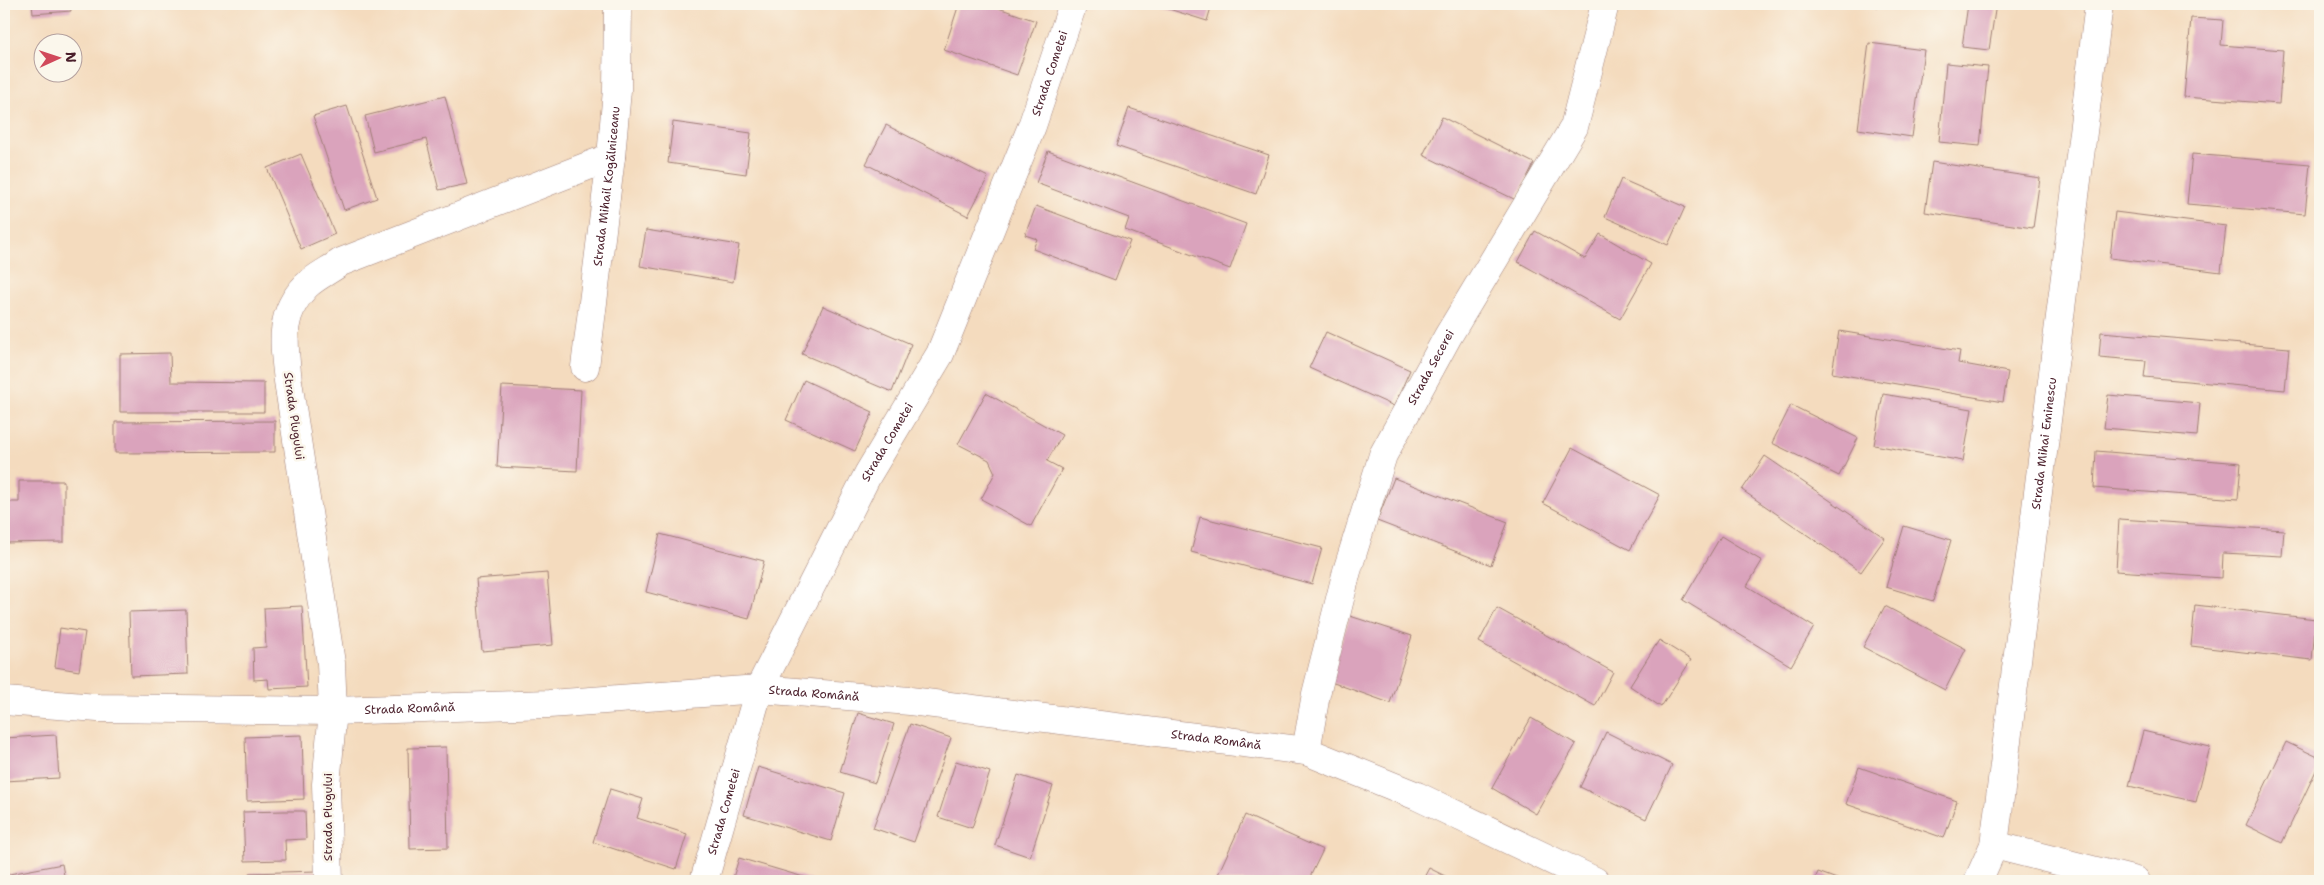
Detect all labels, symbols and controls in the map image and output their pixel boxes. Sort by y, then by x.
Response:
street label: Strada Cometei [1028,29,1071,118]
north arrow [32,32,82,82]
text: N [62,51,80,63]
street label: Strada Mihail Kogălniceanu [590,105,624,267]
street label: Strada Secerei [1404,327,1458,408]
street label: Strada Plugului [280,371,308,461]
street label: Strada Mihai Eminescu [2028,376,2060,511]
street label: Strada Cometei [857,400,917,484]
street label: Strada Română [768,682,860,705]
street label: Strada Română [364,699,456,718]
street label: Strada Română [1170,726,1263,753]
street label: Strada Cometei [704,767,744,857]
street label: Strada Plugului [320,773,336,861]

